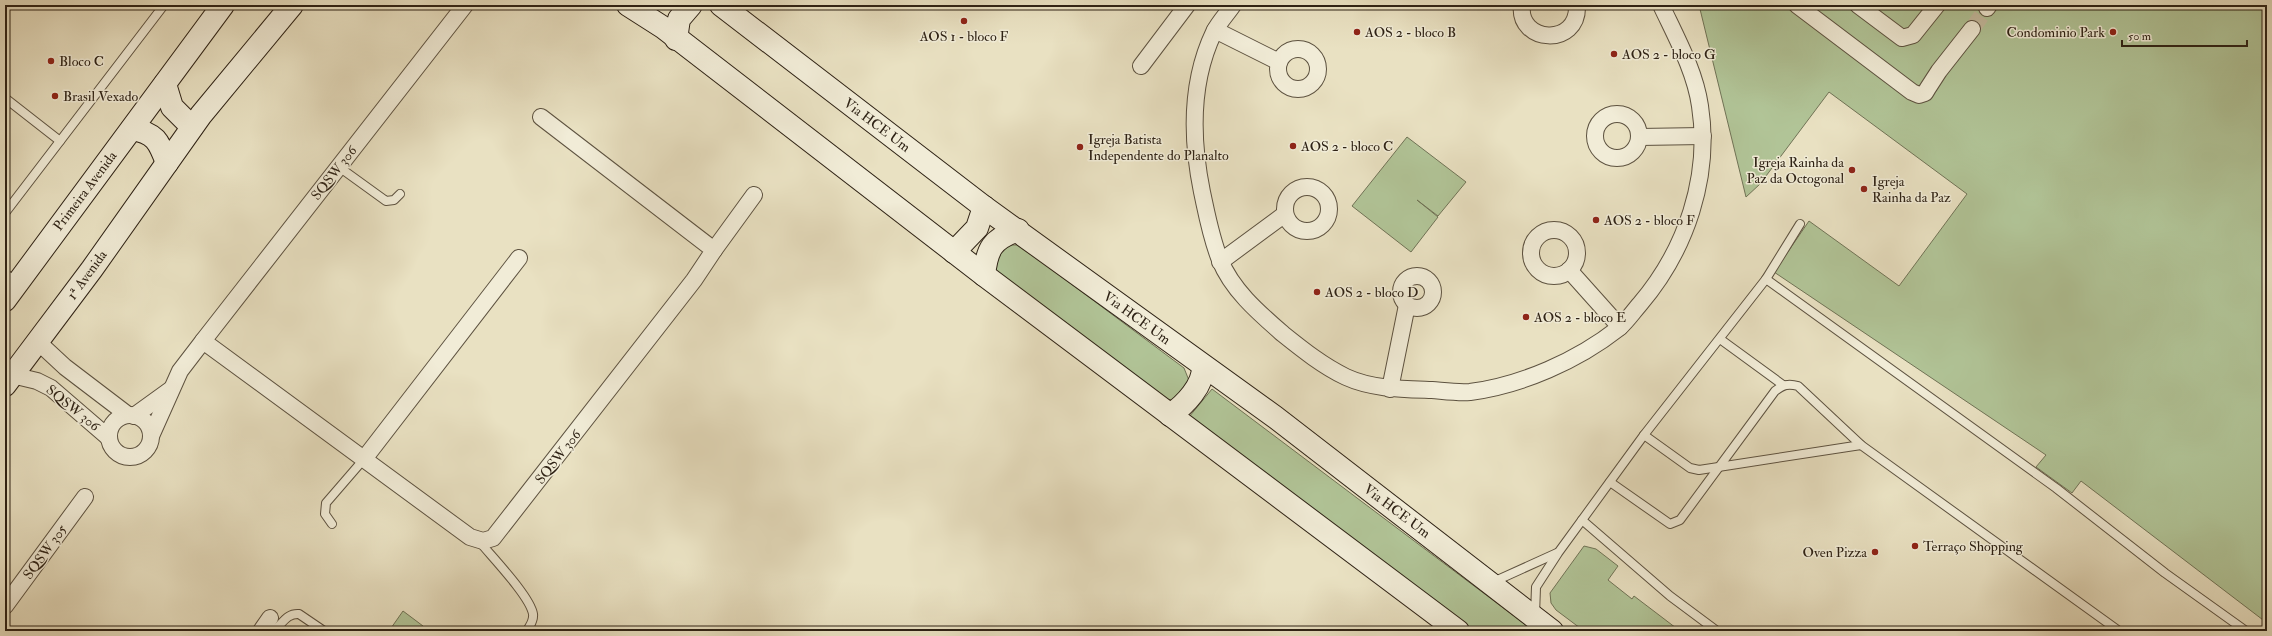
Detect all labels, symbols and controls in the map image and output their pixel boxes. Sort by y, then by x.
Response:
marker: AOS 1 - bloco F [959,16,969,26]
scale bar [2122,22,2247,48]
place label: AOS 2 - bloco B [1364,24,1456,41]
place label: Condominio Park [2007,24,2105,41]
marker: AOS 2 - bloco B [1352,27,1362,37]
marker: Condominio Park [2108,27,2118,37]
place label: AOS 1 - bloco F [919,28,1009,45]
text: 50 m [2128,29,2152,44]
place label: AOS 2 - bloco G [1621,46,1716,63]
marker: AOS 2 - bloco G [1609,49,1619,59]
place label: Bloco C [59,53,104,70]
marker: Bloco C [46,56,56,66]
place label: Brasil Vexado [63,88,139,105]
marker: Brasil Vexado [50,91,60,101]
street label: Via HCE Um [840,94,914,156]
place label: Igreja Batista Independente do Planalto [1088,131,1229,165]
place label: AOS 2 - bloco C [1300,138,1393,155]
marker: AOS 2 - bloco C [1288,141,1298,151]
street label: SQSW 306 [308,142,361,204]
marker: Igreja Batista Independente do Planalto [1075,142,1085,152]
street label: Primeira Avenida [50,148,121,234]
place label: Igreja Rainha da Paz da Octogonal [1747,154,1844,187]
marker: Igreja Rainha da Paz da Octogonal [1847,165,1857,175]
place label: Igreja Rainha da Paz [1872,173,1951,206]
marker: Igreja Rainha da Paz [1859,184,1869,194]
place label: AOS 2 - bloco F [1603,212,1695,229]
marker: AOS 2 - bloco F [1591,215,1601,225]
street label: 1ª Avenida [63,247,111,303]
place label: AOS 2 - bloco D [1324,284,1418,301]
marker: AOS 2 - bloco D [1312,287,1322,297]
street label: Via HCE Um [1100,288,1174,348]
place label: AOS 2 - bloco E [1533,309,1626,326]
marker: AOS 2 - bloco E [1521,312,1531,322]
street label: SQSW 306 [43,381,104,435]
street label: SQSW 306 [532,426,585,488]
street label: Via HCE Um [1360,480,1434,542]
street label: SQSW 305 [20,521,71,583]
place label: Terraço Shopping [1923,538,2024,556]
marker: Terraço Shopping [1910,541,1920,551]
place label: Oven Pizza [1803,544,1867,561]
marker: Oven Pizza [1870,547,1880,557]

